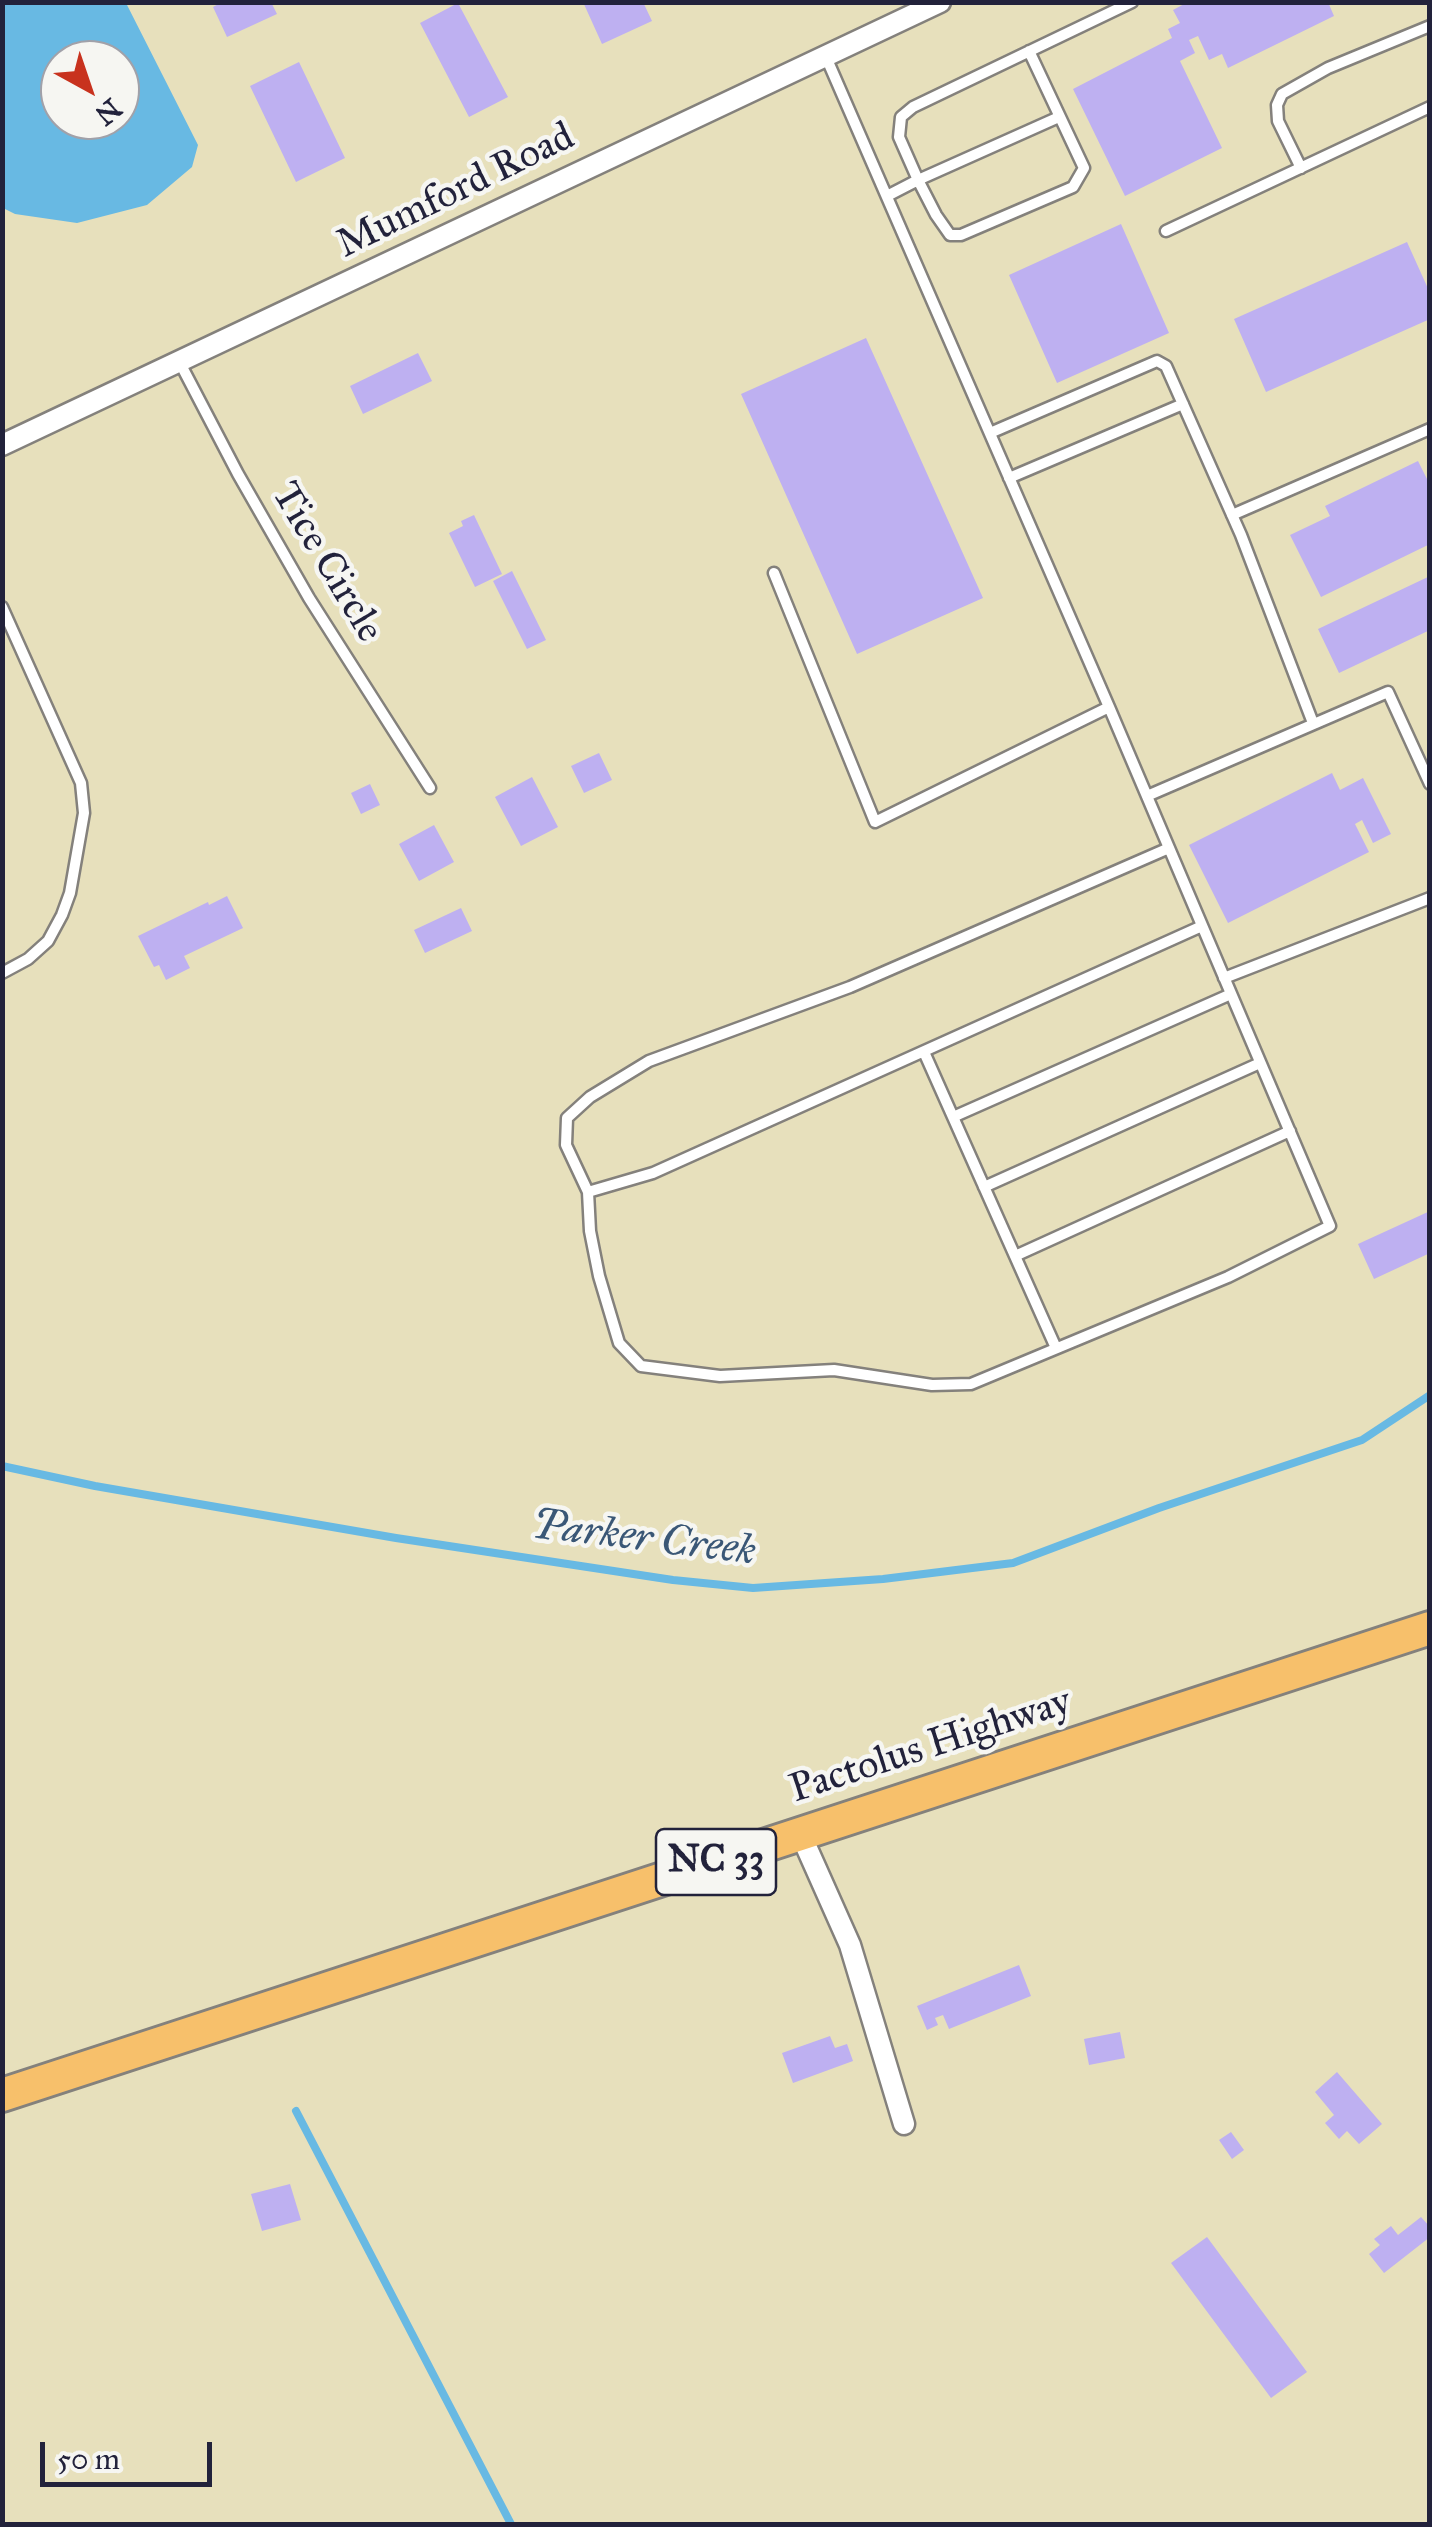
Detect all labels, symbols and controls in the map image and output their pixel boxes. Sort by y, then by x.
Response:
north arrow [40,40,140,140]
text: N [88,91,129,133]
street label: Mumford Road [330,114,582,270]
street label: Tice Circle [260,474,392,652]
water label: Parker Creek [530,1501,758,1579]
street label: Pactolus Highway [784,1679,1078,1815]
road number: NC 33 [656,1829,776,1895]
scale bar [45,2422,218,2484]
text: 50 m [57,2441,120,2477]

